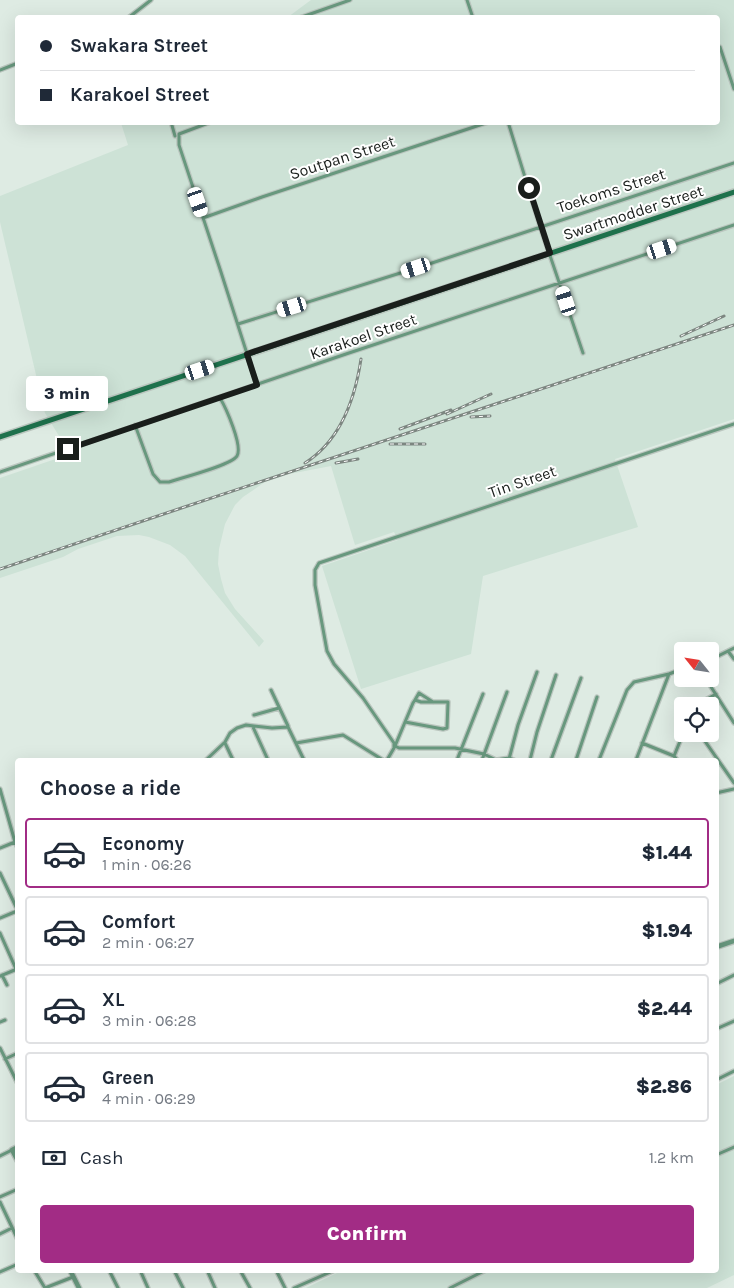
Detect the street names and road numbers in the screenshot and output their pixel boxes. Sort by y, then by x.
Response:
street label: Soutpan Street [287,131,397,183]
street label: Toekoms Street [555,164,668,217]
street label: Swartmodder Street [561,181,706,244]
street label: Karakoel Street [307,309,419,364]
street label: Tin Street [486,461,558,502]

